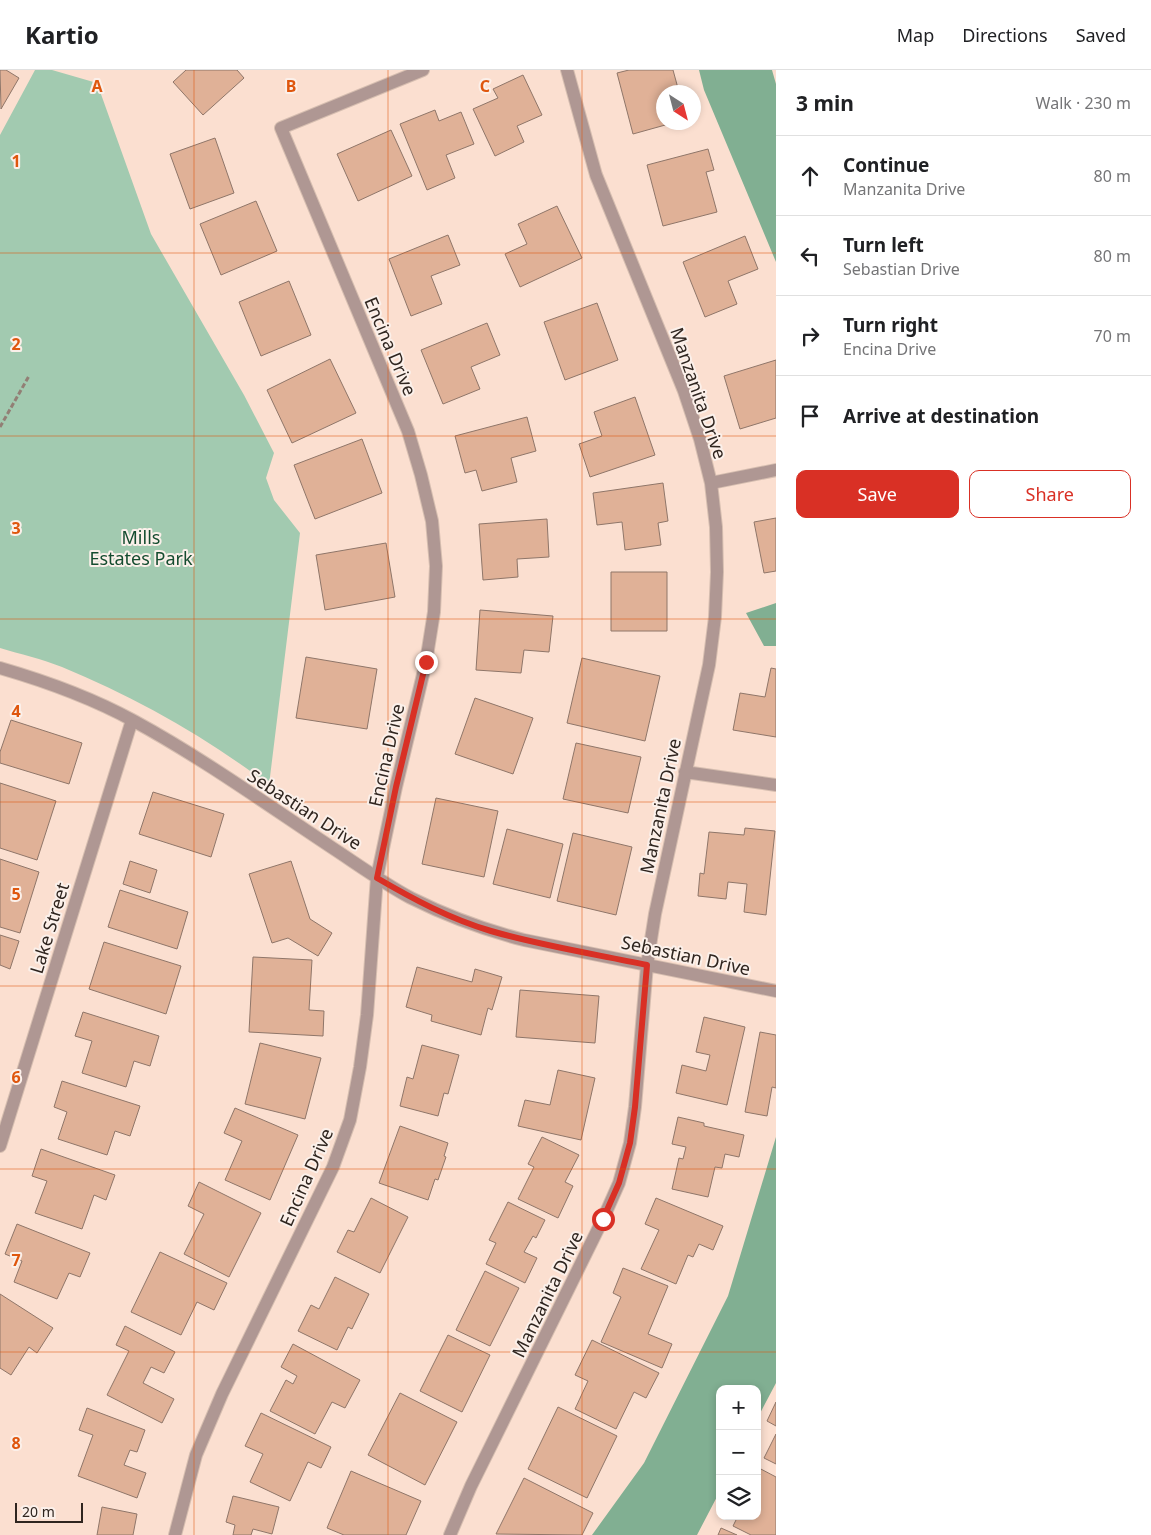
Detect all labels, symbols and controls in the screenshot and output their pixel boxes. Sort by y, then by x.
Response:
text: Kartio [25,18,99,51]
text: Map [897,23,934,47]
text: Directions [962,23,1048,47]
text: Saved [1076,23,1126,47]
text: A [91,75,103,97]
text: B [286,75,296,97]
text: C [480,75,490,97]
north arrow [656,85,701,130]
text: 3 min [796,89,854,117]
text: Walk · 230 m [1036,92,1131,114]
text: 1 [11,150,21,172]
text: Continue [843,152,929,178]
icon: ahead [796,162,824,190]
text: 80 m [1094,165,1131,187]
text: Manzanita Drive [843,178,965,200]
text: Turn left [843,232,924,258]
icon: left [796,242,824,270]
text: 80 m [1094,245,1131,267]
text: Sebastian Drive [843,258,960,280]
street label: Encina Drive [359,293,423,399]
text: Turn right [843,312,938,338]
icon: right [796,322,824,350]
street label: Manzanita Drive [665,324,733,462]
text: 70 m [1094,325,1131,347]
text: 2 [11,333,21,355]
text: Encina Drive [843,338,936,360]
icon: arrive [796,402,824,430]
text: Arrive at destination [843,403,1039,429]
button: Save [796,470,959,518]
button: Share [969,470,1131,518]
text: 3 [11,517,21,539]
park label: Mills Estates Park [89,525,193,570]
route end [415,651,438,674]
text: 4 [11,700,21,722]
street label: Encina Drive [363,701,409,809]
street label: Manzanita Drive [634,736,686,876]
street label: Sebastian Drive [243,763,367,855]
street label: Lake Street [24,879,74,977]
text: 5 [11,883,21,905]
street label: Sebastian Drive [619,930,753,980]
text: 6 [11,1066,21,1088]
street label: Encina Drive [274,1124,338,1230]
route start [592,1208,615,1231]
street label: Manzanita Drive [506,1227,588,1361]
text: 7 [11,1249,21,1271]
map controls [716,1385,761,1520]
button: + [716,1385,761,1430]
button: − [716,1430,761,1475]
text: 8 [11,1432,21,1454]
button: layers [716,1475,761,1520]
scale bar [15,1500,82,1523]
text: 20 m [22,1502,55,1521]

